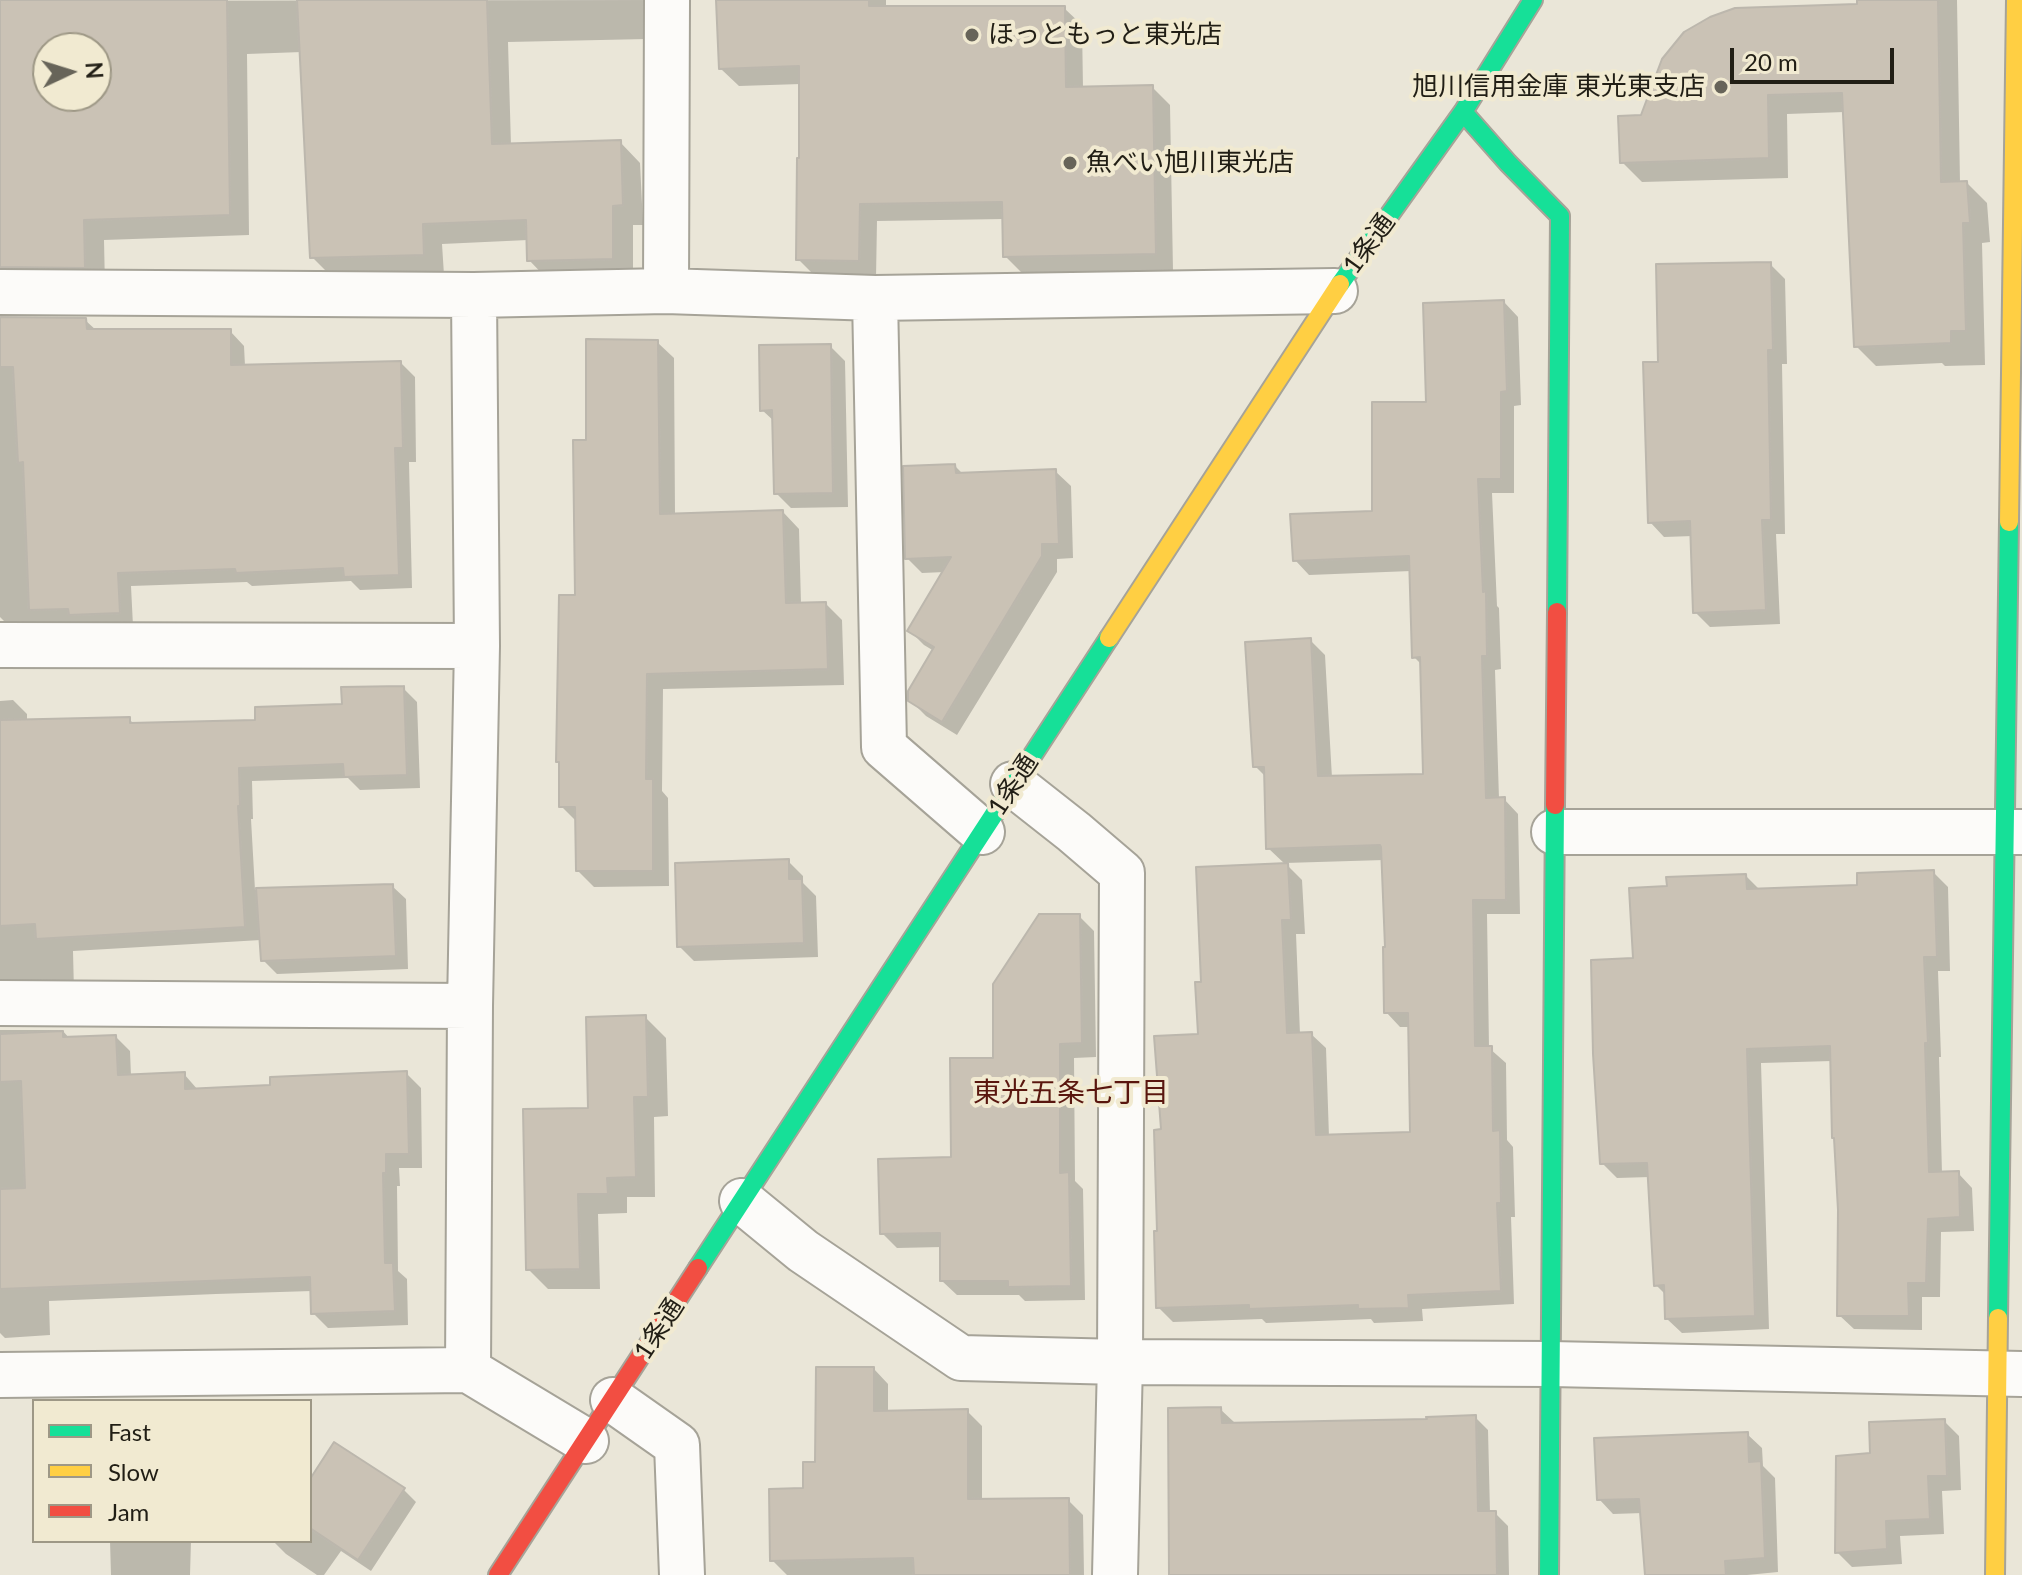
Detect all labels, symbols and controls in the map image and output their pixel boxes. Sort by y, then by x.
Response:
place label: ほっともっと東光店 [988,19,1222,51]
marker: ほっともっと東光店 [963,26,981,44]
north arrow [32,32,112,112]
scale bar [1734,32,1898,82]
text: 20 m [1744,47,1798,76]
text: N [80,61,109,80]
place label: 旭川信用金庫 東光東支店 [1412,71,1705,103]
marker: 旭川信用金庫 東光東支店 [1712,78,1730,96]
place label: 魚べい旭川東光店 [1086,147,1294,179]
marker: 魚べい旭川東光店 [1061,154,1079,172]
street label: 1条通 [1337,208,1401,280]
street label: 1条通 [982,748,1044,822]
district label: 東光五条七丁目 [973,1076,1169,1110]
street label: 1条通 [628,1292,690,1366]
legend [32,1399,312,1543]
text: Fast [108,1417,151,1446]
text: Slow [108,1457,159,1486]
text: Jam [108,1497,149,1526]

